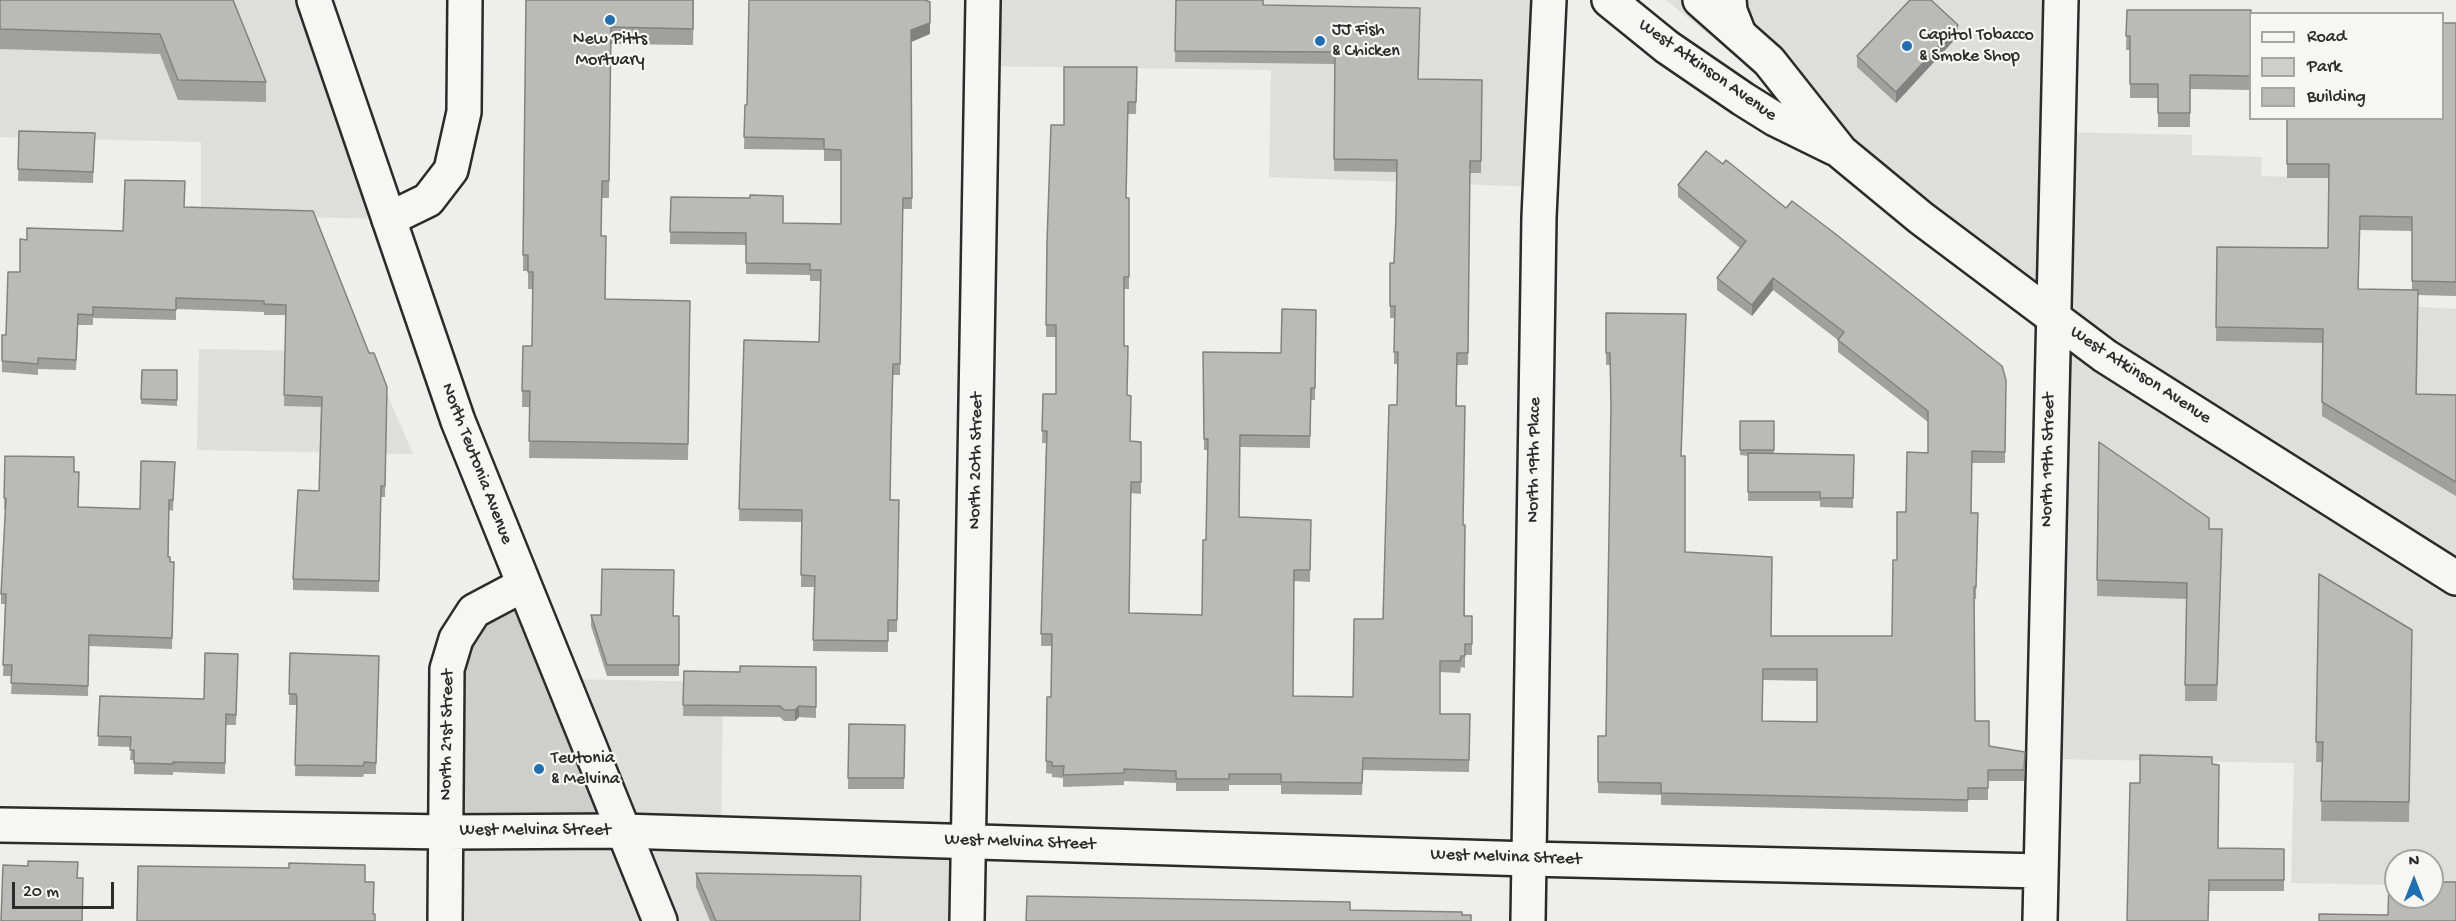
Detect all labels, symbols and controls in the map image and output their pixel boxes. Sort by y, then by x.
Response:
legend [2249,12,2444,120]
marker: New Pitts Mortuary [603,13,617,27]
street label: West Atkinson Avenue [1634,15,1780,127]
place label: JJ Fish & Chicken [1332,20,1400,63]
place label: Capitol Tobacco & Smoke Shop [1919,25,2034,68]
text: Road [2307,27,2346,48]
place label: New Pitts Mortuary [573,29,647,72]
marker: JJ Fish & Chicken [1313,34,1327,48]
marker: Capitol Tobacco & Smoke Shop [1900,39,1914,53]
text: Park [2307,57,2341,78]
text: Building [2307,87,2366,108]
street label: West Atkinson Avenue [2065,322,2215,430]
street label: North Teutonia Avenue [435,380,517,548]
street label: North 20th Street [965,392,989,530]
street label: North 19th Street [2037,393,2061,527]
street label: North 19th Place [1523,397,1547,523]
street label: North 21st Street [436,669,460,801]
place label: Teutonia & Melvina [551,748,620,790]
marker: Teutonia & Melvina [532,762,546,776]
street label: West Melvina Street [459,820,611,842]
street label: West Melvina Street [944,830,1096,856]
street label: West Melvina Street [1430,845,1582,871]
north arrow [2384,849,2444,909]
text: N [2409,853,2419,872]
scale bar [15,870,117,908]
text: 20 m [23,882,59,903]

